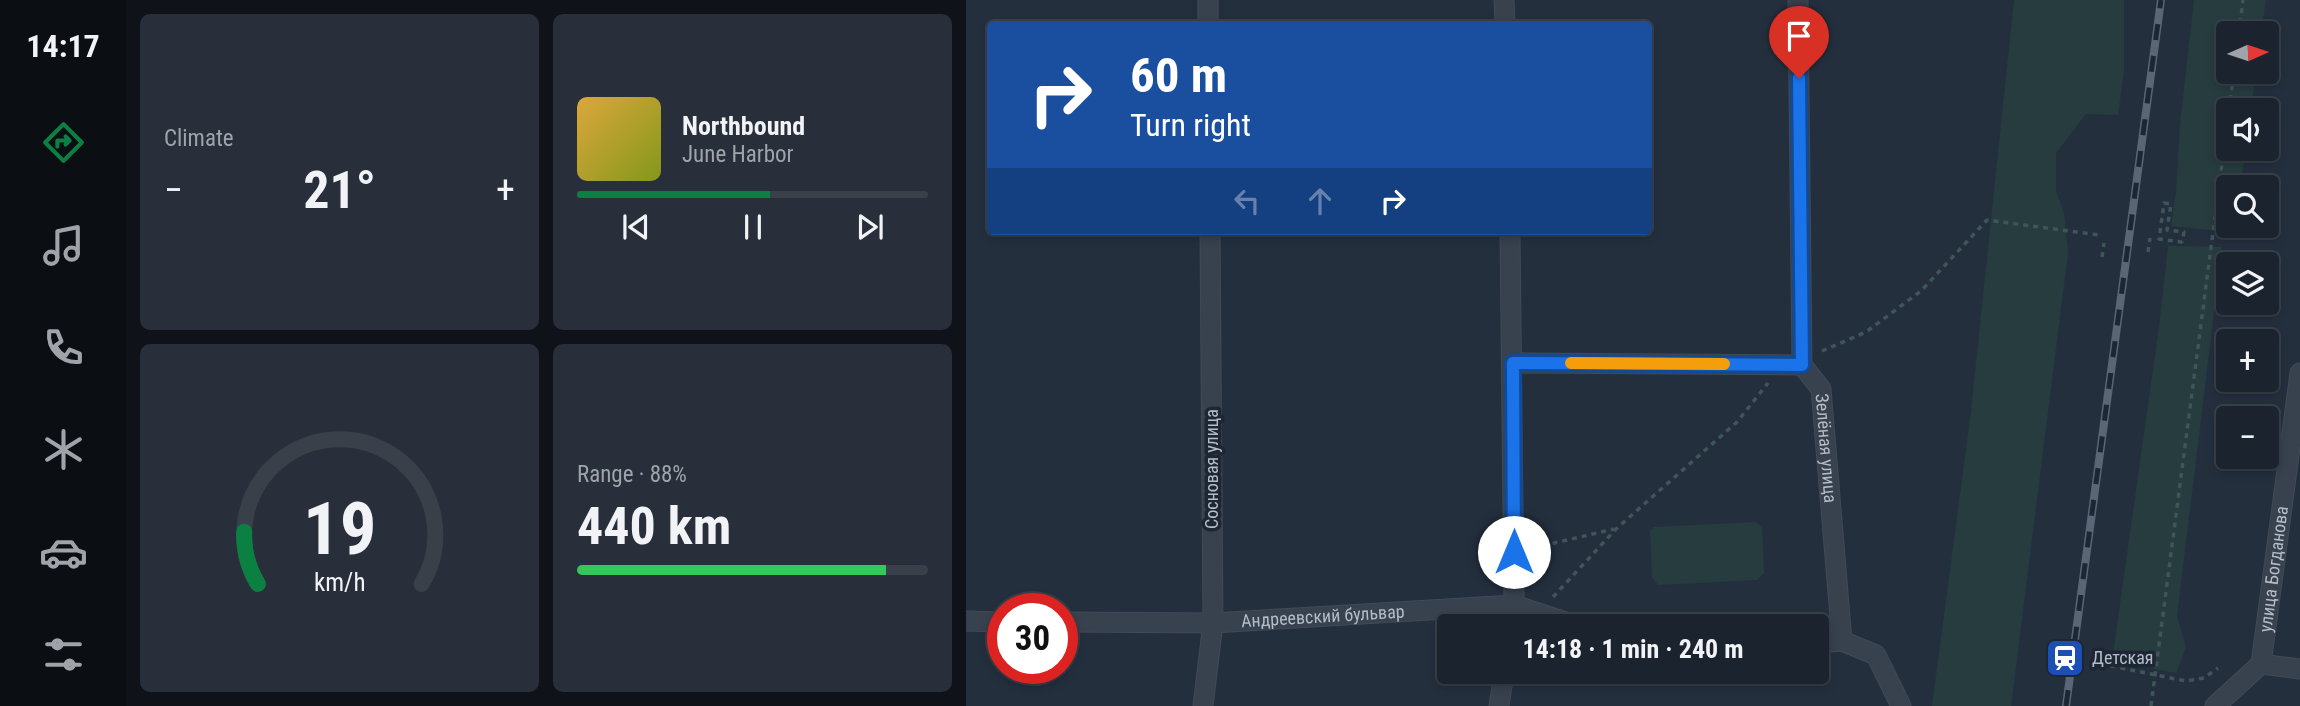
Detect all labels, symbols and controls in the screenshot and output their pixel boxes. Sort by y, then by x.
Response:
pin [1769,6,1829,78]
icon: arrive [1780,17,1818,55]
north arrow [2216,21,2278,84]
map controls [2216,21,2279,469]
text: 14:17 [26,27,100,65]
text: 60 m [1130,47,1227,104]
icon: right [1015,49,1106,140]
button: sound [2216,98,2279,161]
text: Turn right [1130,106,1251,144]
text: Northbound [682,111,805,141]
icon: directions [39,118,88,167]
text: Climate [164,125,234,152]
text: June Harbor [682,141,794,168]
text: 21° [303,160,376,221]
text: − [164,168,183,212]
text: + [496,168,515,212]
button: search [2216,175,2279,238]
icon: left [1228,182,1266,220]
icon: ahead [1301,182,1339,220]
icon: right [1374,182,1412,220]
icon: previous [617,208,655,246]
icon: pause [734,208,772,246]
icon: next [851,208,889,246]
icon: music [39,221,88,270]
button: layers [2216,252,2279,315]
icon: phone [39,323,88,372]
button: + [2216,329,2279,392]
street label: Зелёная улица [1811,393,1841,504]
button: − [2216,406,2279,469]
street label: Сосновая улица [1201,409,1222,529]
icon: climate [39,425,88,474]
text: Range · 88% [577,461,687,488]
text: 19 [303,486,376,572]
text: 440 km [577,496,731,557]
street label: улица Богданова [2254,505,2292,633]
position arrow [1477,515,1551,589]
icon: car [39,528,88,577]
text: km/h [314,568,365,597]
speed limit sign: 30 [987,593,1078,684]
street label: Андреевский бульвар [1240,601,1405,631]
icon: filters [39,630,88,679]
text: 14:18 · 1 min · 240 m [1523,634,1743,664]
station icon: Детская [2044,637,2086,679]
place label: Детская [2092,647,2153,668]

